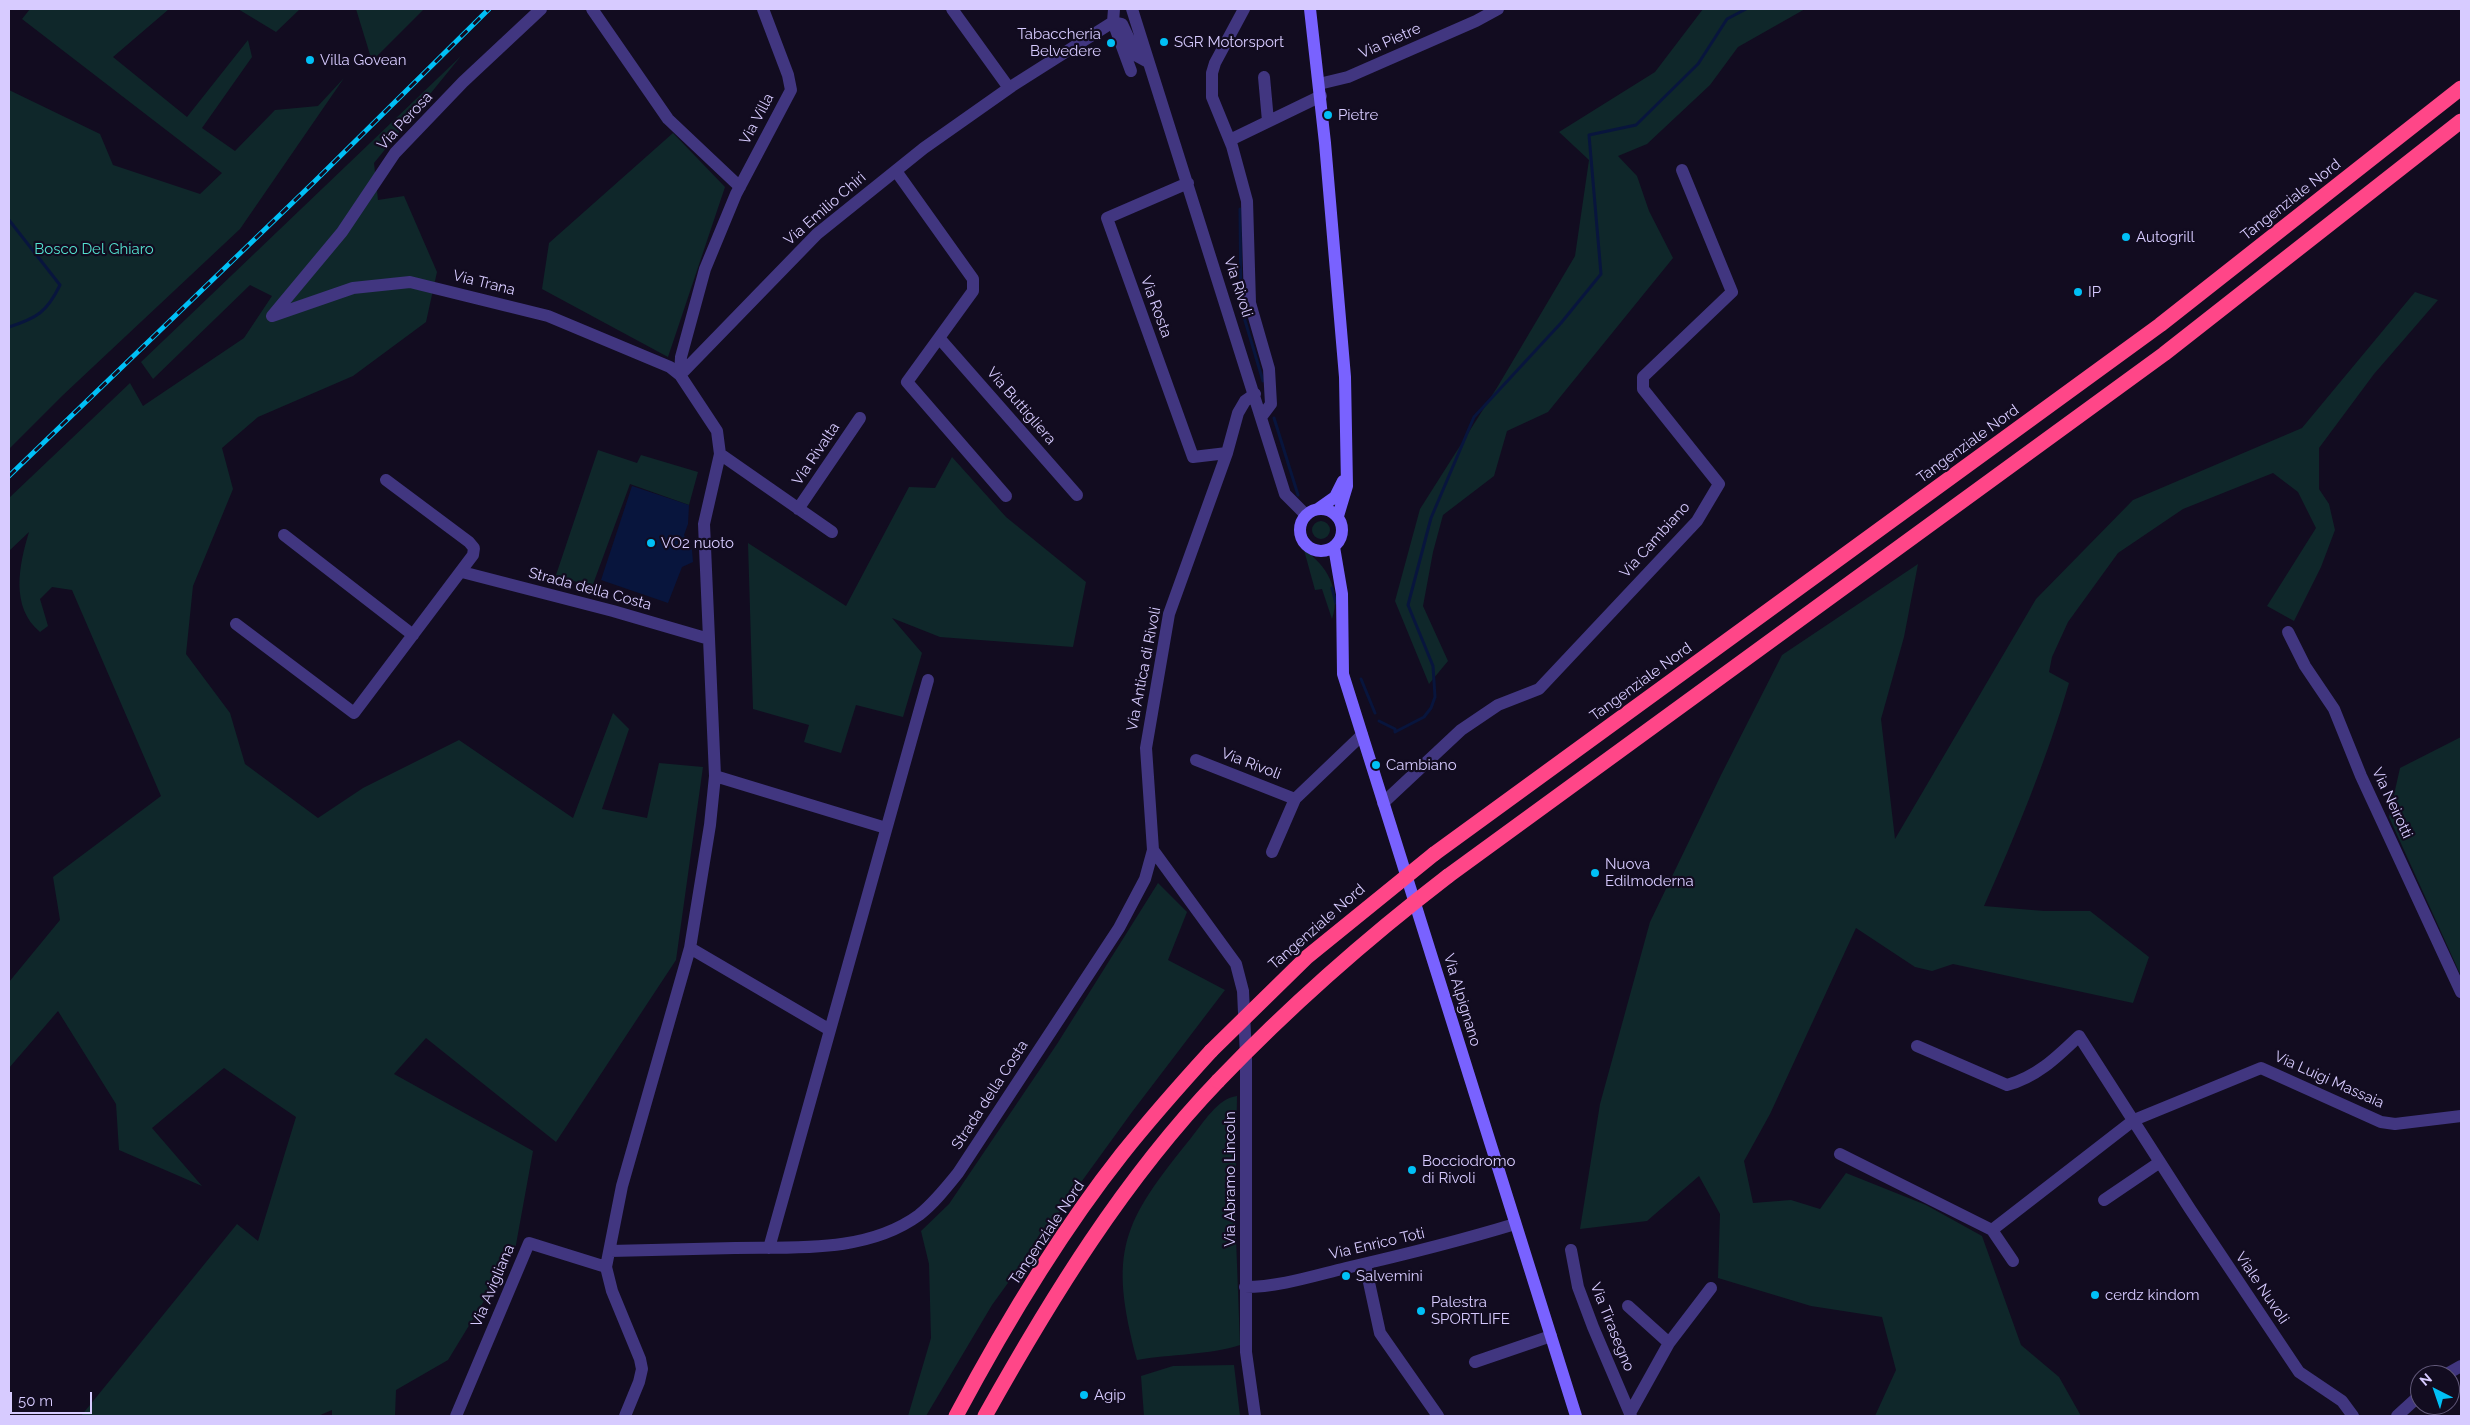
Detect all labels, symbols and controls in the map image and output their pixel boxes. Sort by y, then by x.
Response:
street label: Via Pietre [1356,19,1424,63]
place label: Tabaccheria Belvedere [1017,25,1101,60]
place label: SGR Motorsport [1174,33,1284,51]
marker: SGR Motorsport [1158,36,1170,48]
marker: Tabaccheria Belvedere [1105,37,1117,49]
place label: Villa Govean [320,51,406,69]
marker: Villa Govean [304,54,316,66]
street label: Via Perosa [374,88,436,154]
street label: Via Villa [736,90,778,148]
place label: Pietre [1338,106,1378,124]
marker: Pietre [1322,109,1334,121]
street label: Tangenziale Nord [2238,155,2344,245]
street label: Via Emilio Chiri [780,169,870,249]
place label: Autogrill [2136,228,2195,246]
marker: Autogrill [2120,231,2132,243]
park label: Bosco Del Ghiaro [34,240,154,258]
street label: Via Rivoli [1220,255,1256,319]
street label: Via Trana [451,267,517,299]
street label: Via Rosta [1137,274,1175,340]
place label: IP [2088,283,2101,301]
marker: IP [2072,286,2084,298]
street label: Via Buttigliera [983,364,1059,448]
street label: Tangenziale Nord [1914,401,2022,487]
street label: Via Rivalta [788,419,844,489]
street label: Via Cambiano [1616,498,1694,582]
place label: VO2 nuoto [661,534,734,552]
marker: VO2 nuoto [645,537,657,549]
street label: Strada della Costa [526,564,654,614]
street label: Via Antica di Rivoli [1123,605,1165,733]
street label: Tangenziale Nord [1587,639,1695,725]
street label: Via Rivoli [1219,744,1283,784]
place label: Cambiano [1386,756,1457,774]
marker: Cambiano [1370,759,1382,771]
street label: Via Neirotti [2368,765,2416,841]
place label: Nuova Edilmoderna [1605,855,1694,890]
marker: Nuova Edilmoderna [1589,867,1601,879]
street label: Tangenziale Nord [1265,880,1369,974]
street label: Via Alpignano [1439,951,1485,1049]
street label: Strada della Costa [948,1037,1032,1153]
street label: Via Luigi Massaia [2271,1048,2387,1112]
street label: Via Abramo Lincoln [1221,1111,1239,1247]
place label: Bocciodromo di Rivoli [1422,1152,1515,1187]
marker: Bocciodromo di Rivoli [1406,1164,1418,1176]
street label: Tangenziale Nord [1006,1178,1088,1288]
street label: Via Enrico Toti [1328,1224,1426,1264]
street label: Via Avigliana [468,1242,518,1330]
street label: Viale Nuvoli [2231,1249,2293,1327]
place label: Salvemini [1356,1267,1423,1285]
marker: Salvemini [1340,1270,1352,1282]
street label: Via Tirasegno [1586,1280,1638,1374]
place label: cerdz kindom [2105,1286,2200,1304]
marker: cerdz kindom [2089,1289,2101,1301]
place label: Palestra SPORTLIFE [1431,1293,1510,1328]
marker: Palestra SPORTLIFE [1415,1305,1427,1317]
north arrow [2410,1365,2460,1415]
text: N [2417,1370,2435,1389]
scale bar [12,1382,95,1414]
place label: Agip [1094,1386,1126,1404]
marker: Agip [1078,1389,1090,1401]
text: 50 m [18,1392,53,1410]

